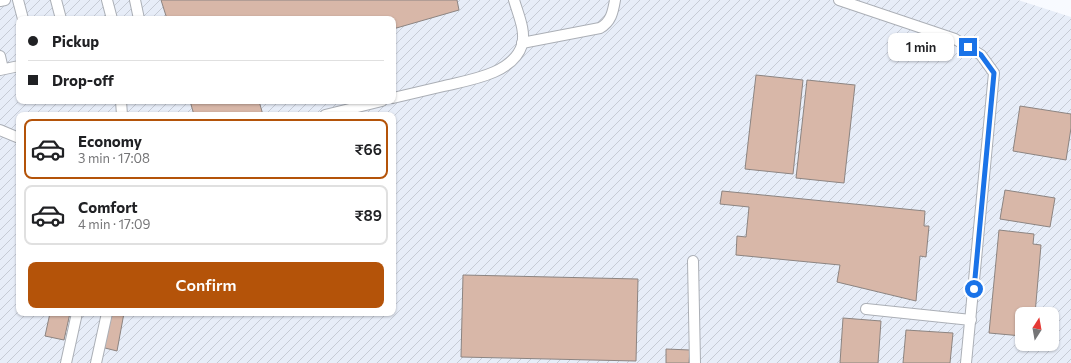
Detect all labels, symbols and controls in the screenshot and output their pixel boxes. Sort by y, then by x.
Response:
text: Pickup [52,32,99,50]
callout: 1 min [888,33,954,61]
route end [959,38,977,56]
text: 1 min [906,39,936,55]
text: Drop-off [52,71,114,89]
icon: car [30,131,66,167]
text: Economy [78,132,142,150]
text: ₹66 [354,140,382,158]
text: 3 min · 17:08 [78,150,150,166]
icon: car [30,197,66,233]
text: Comfort [78,198,138,216]
text: ₹89 [354,206,382,224]
text: 4 min · 17:09 [78,216,150,232]
button: Confirm [28,262,384,308]
route start [965,280,983,298]
north arrow [1015,307,1059,351]
map controls [1015,307,1059,351]

